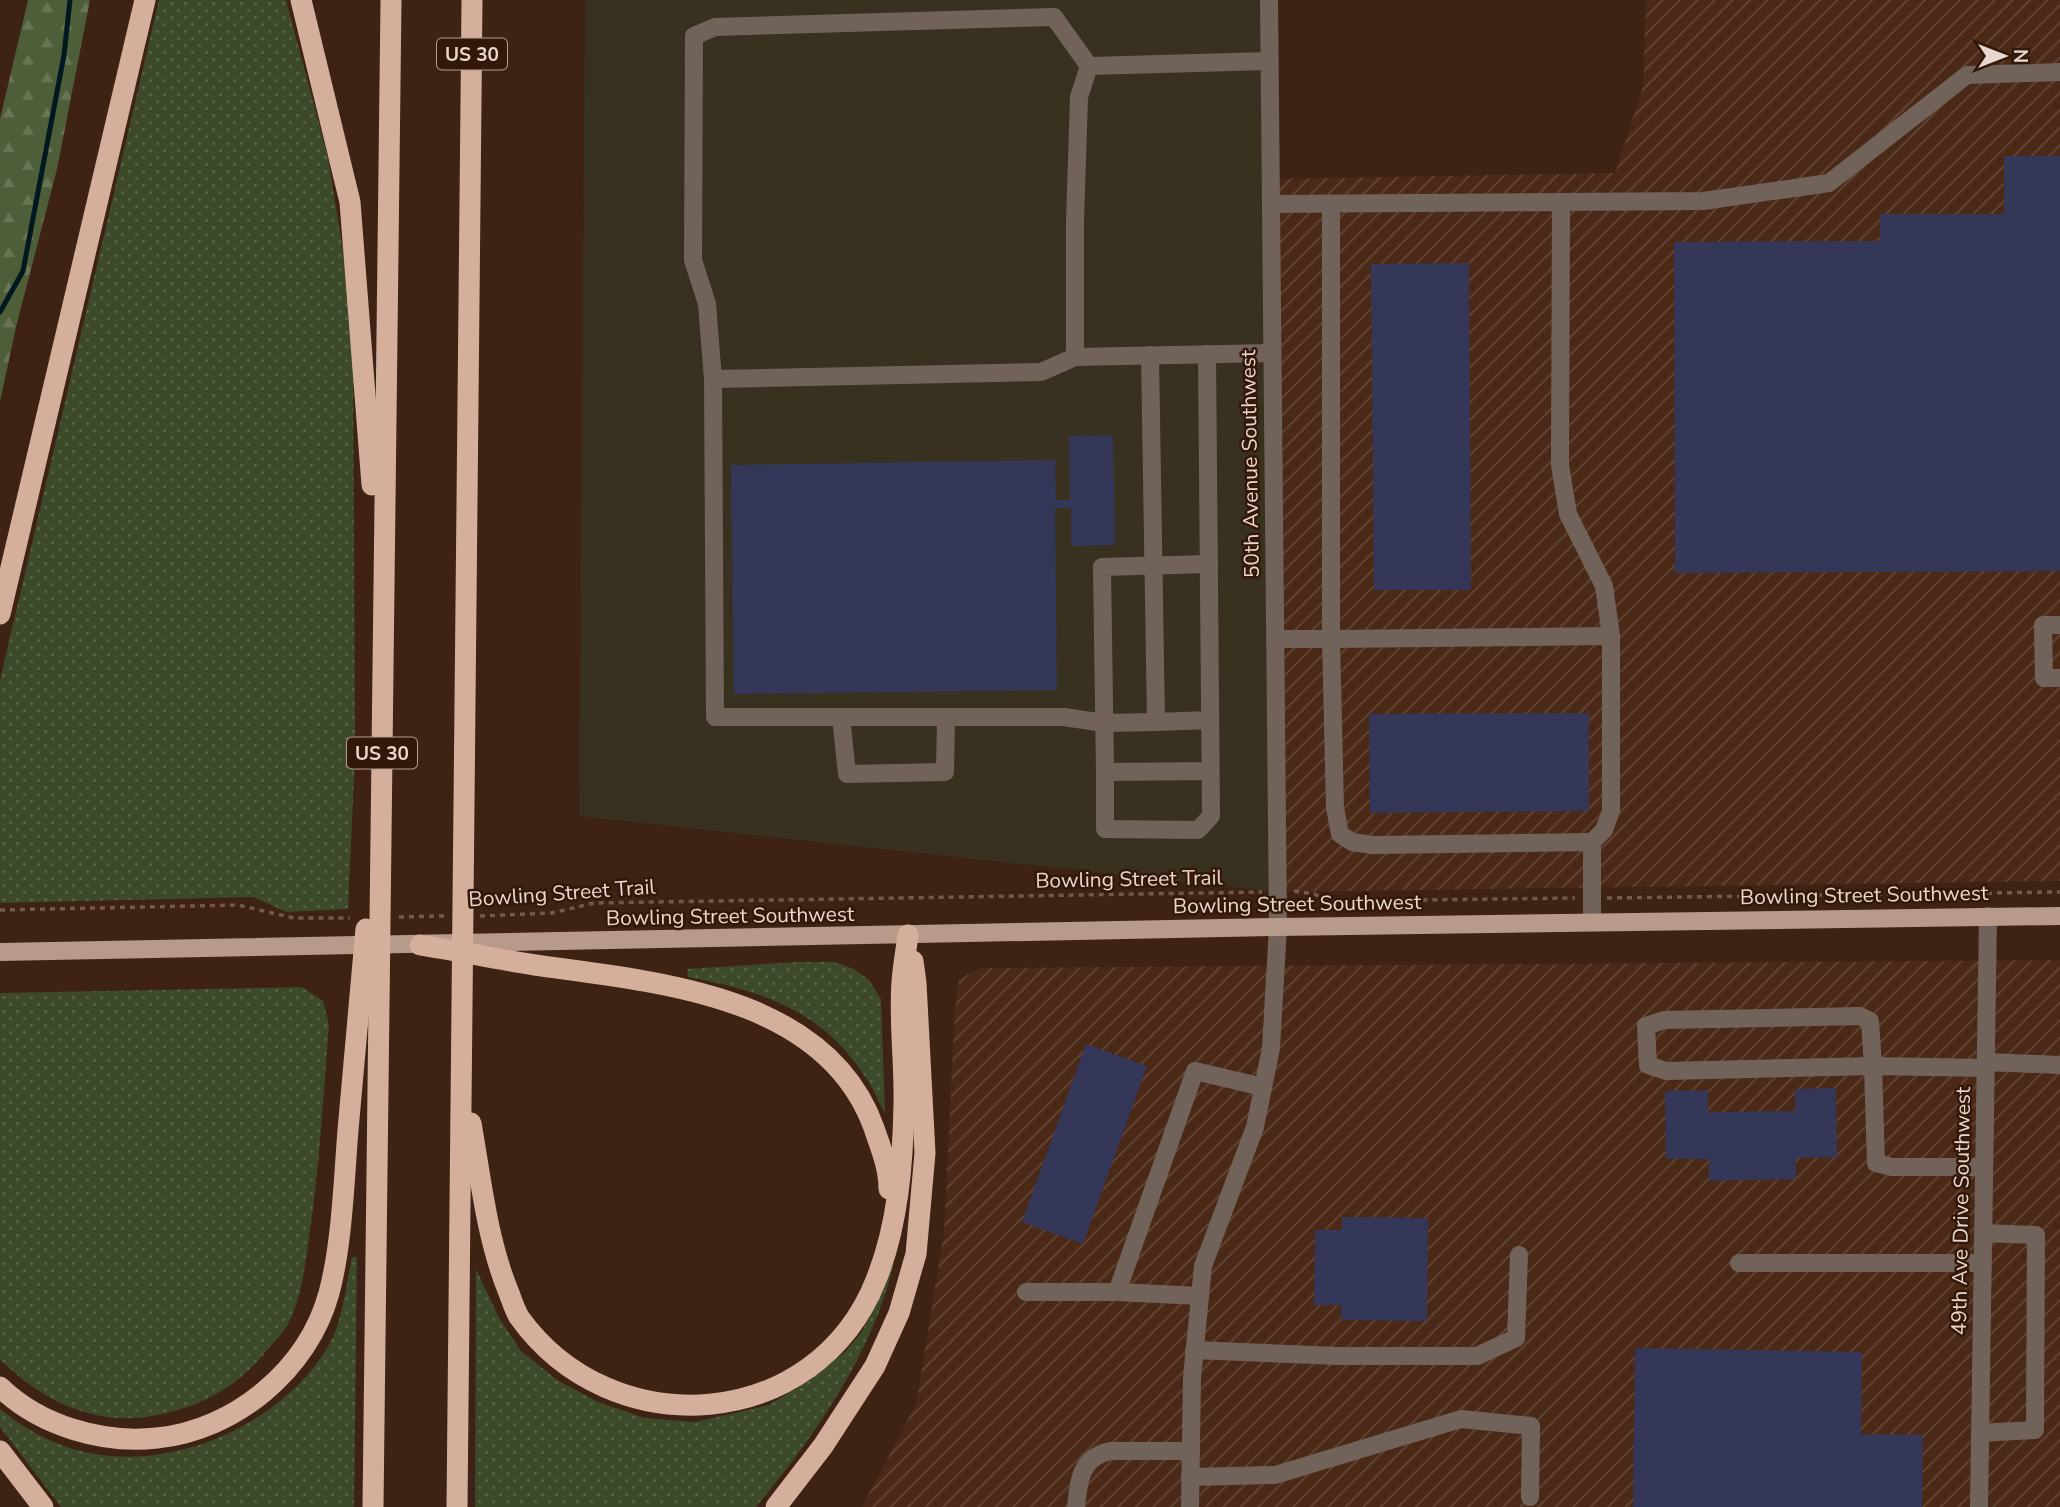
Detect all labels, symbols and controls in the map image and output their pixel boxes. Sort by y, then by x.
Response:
north arrow [1969,21,2039,91]
road number: US 30 [437,38,507,70]
text: N [2007,49,2033,63]
street label: 50th Avenue Southwest [1234,349,1266,578]
road number: US 30 [347,738,417,768]
street label: Bowling Street Trail [1035,863,1224,895]
street label: Bowling Street Trail [468,872,657,914]
street label: Bowling Street Southwest [1740,879,1989,911]
street label: Bowling Street Southwest [1173,888,1422,920]
street label: Bowling Street Southwest [606,900,855,932]
street label: 49th Ave Drive Southwest [1945,1086,1977,1336]

